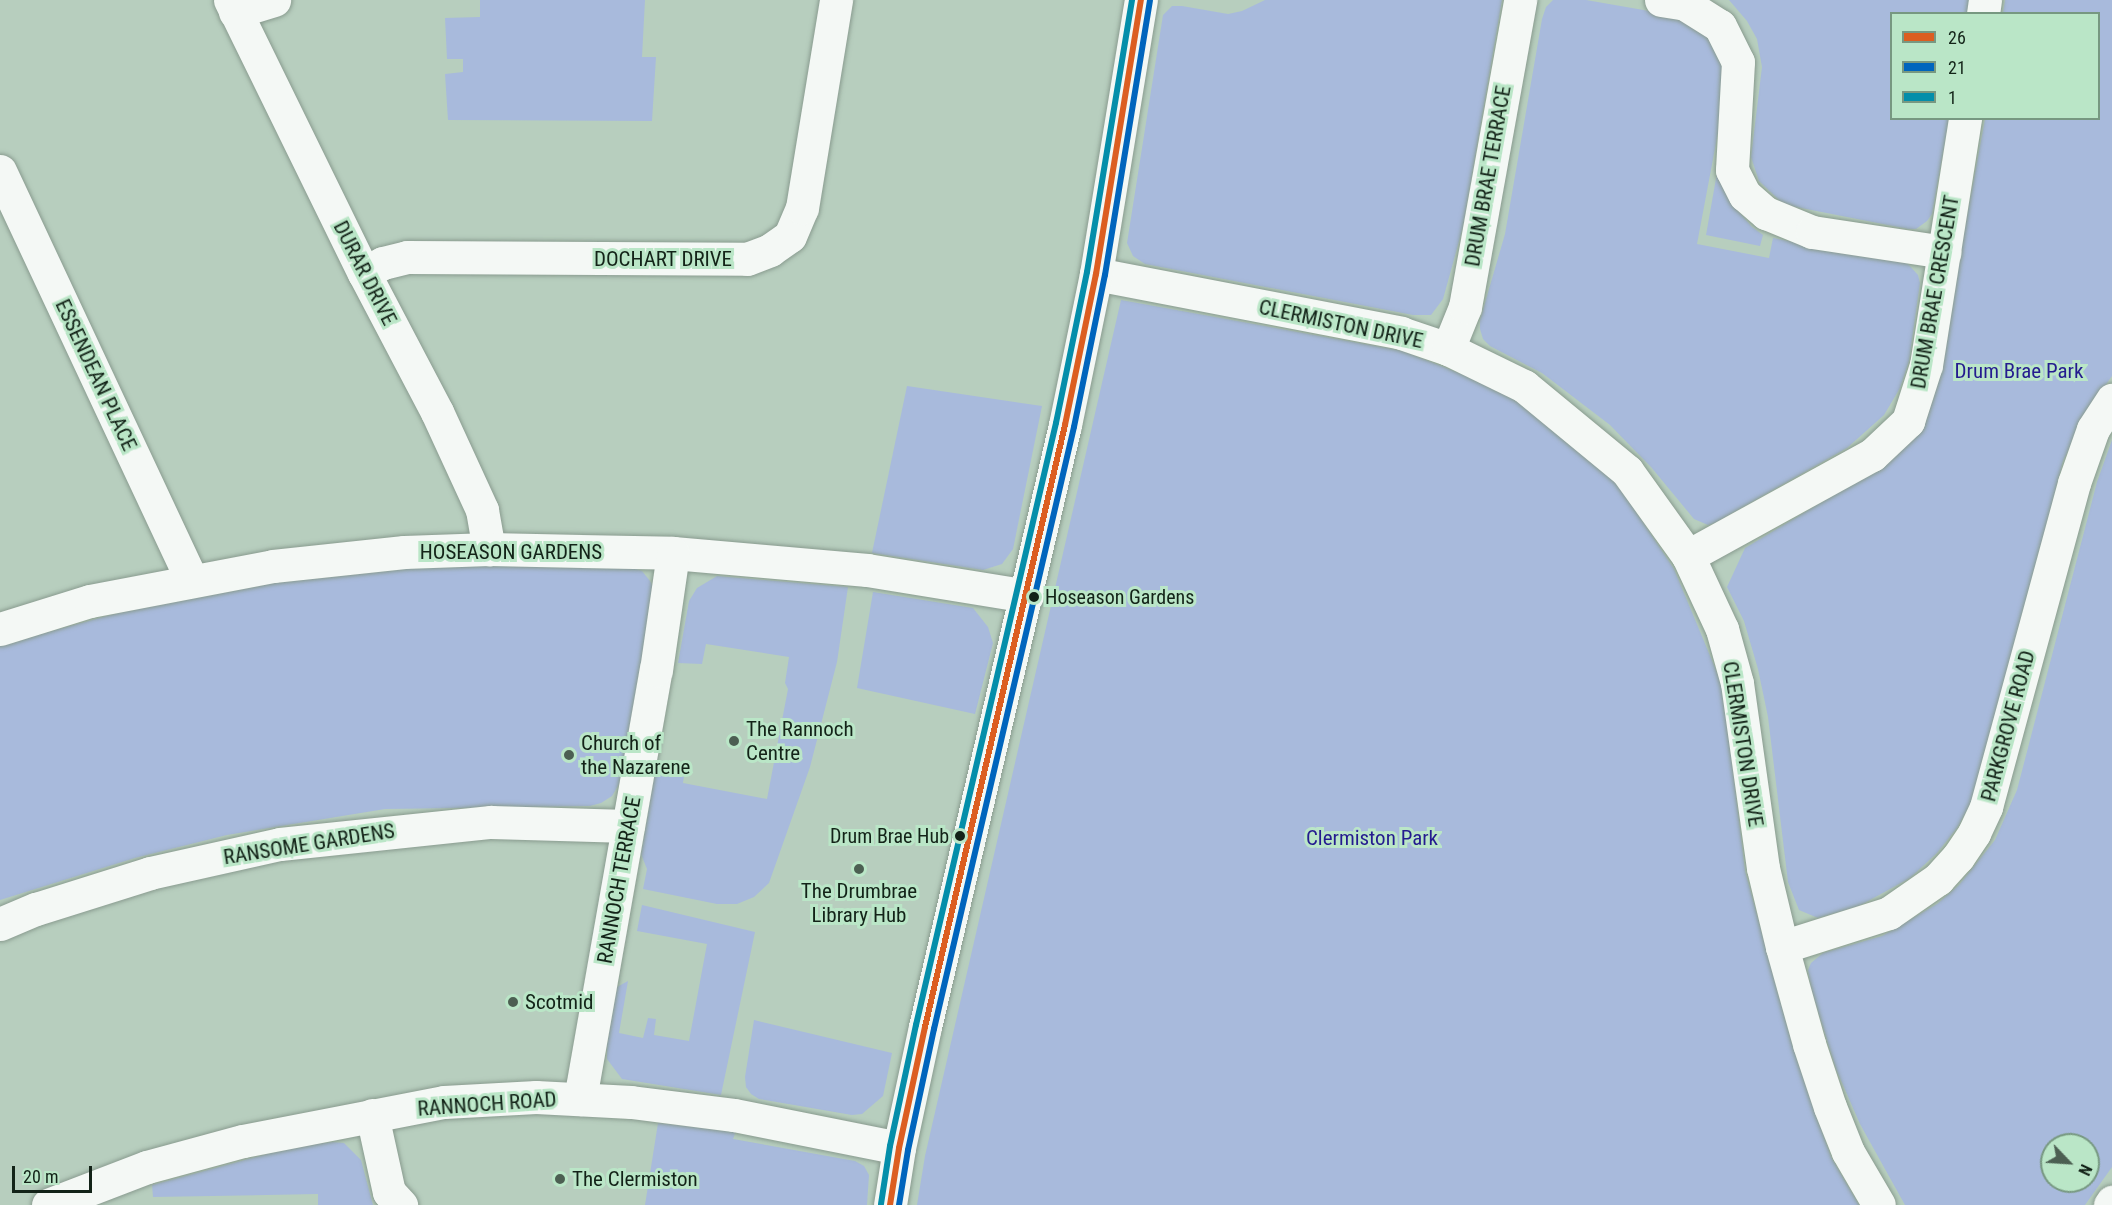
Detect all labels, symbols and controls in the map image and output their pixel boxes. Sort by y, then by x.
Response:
legend [1890,12,2100,120]
text: 26 [1948,27,1966,48]
text: 21 [1948,57,1966,78]
street label: DRUM BRAE TERRACE [1460,83,1516,269]
text: 1 [1948,87,1957,108]
street label: DRUM BRAE CRESCENT [1906,193,1964,391]
street label: DURAR DRIVE [328,217,402,329]
street label: DOCHART DRIVE [594,246,732,272]
street label: CLERMISTON DRIVE [1257,294,1425,354]
street label: ESSENDEAN PLACE [50,295,142,455]
park label: Drum Brae Park [1955,358,2083,384]
street label: HOSEASON GARDENS [420,539,602,565]
place label: Hoseason Gardens [1045,585,1194,609]
marker: Hoseason Gardens [1028,591,1040,603]
street label: PARKGROVE ROAD [1976,648,2040,804]
street label: CLERMISTON DRIVE [1717,659,1769,829]
place label: The Rannoch Centre [746,716,854,766]
place label: Church of the Nazarene [581,730,690,780]
marker: The Rannoch Centre [727,734,741,748]
marker: Church of the Nazarene [562,748,576,762]
street label: RANNOCH TERRACE [592,794,646,966]
street label: RANSOME GARDENS [222,818,396,870]
place label: Drum Brae Hub [830,824,949,848]
park label: Clermiston Park [1306,825,1438,851]
marker: Drum Brae Hub [954,830,966,842]
marker: The Drumbrae Library Hub [852,862,866,876]
place label: The Drumbrae Library Hub [801,878,917,928]
place label: Scotmid [525,989,593,1015]
marker: Scotmid [506,995,520,1009]
street label: RANNOCH ROAD [417,1087,557,1121]
north arrow [2040,1133,2100,1193]
scale bar [15,1154,94,1192]
text: N [2074,1162,2096,1178]
text: 20 m [23,1166,58,1187]
place label: The Clermiston [572,1166,698,1192]
marker: The Clermiston [553,1172,567,1186]

